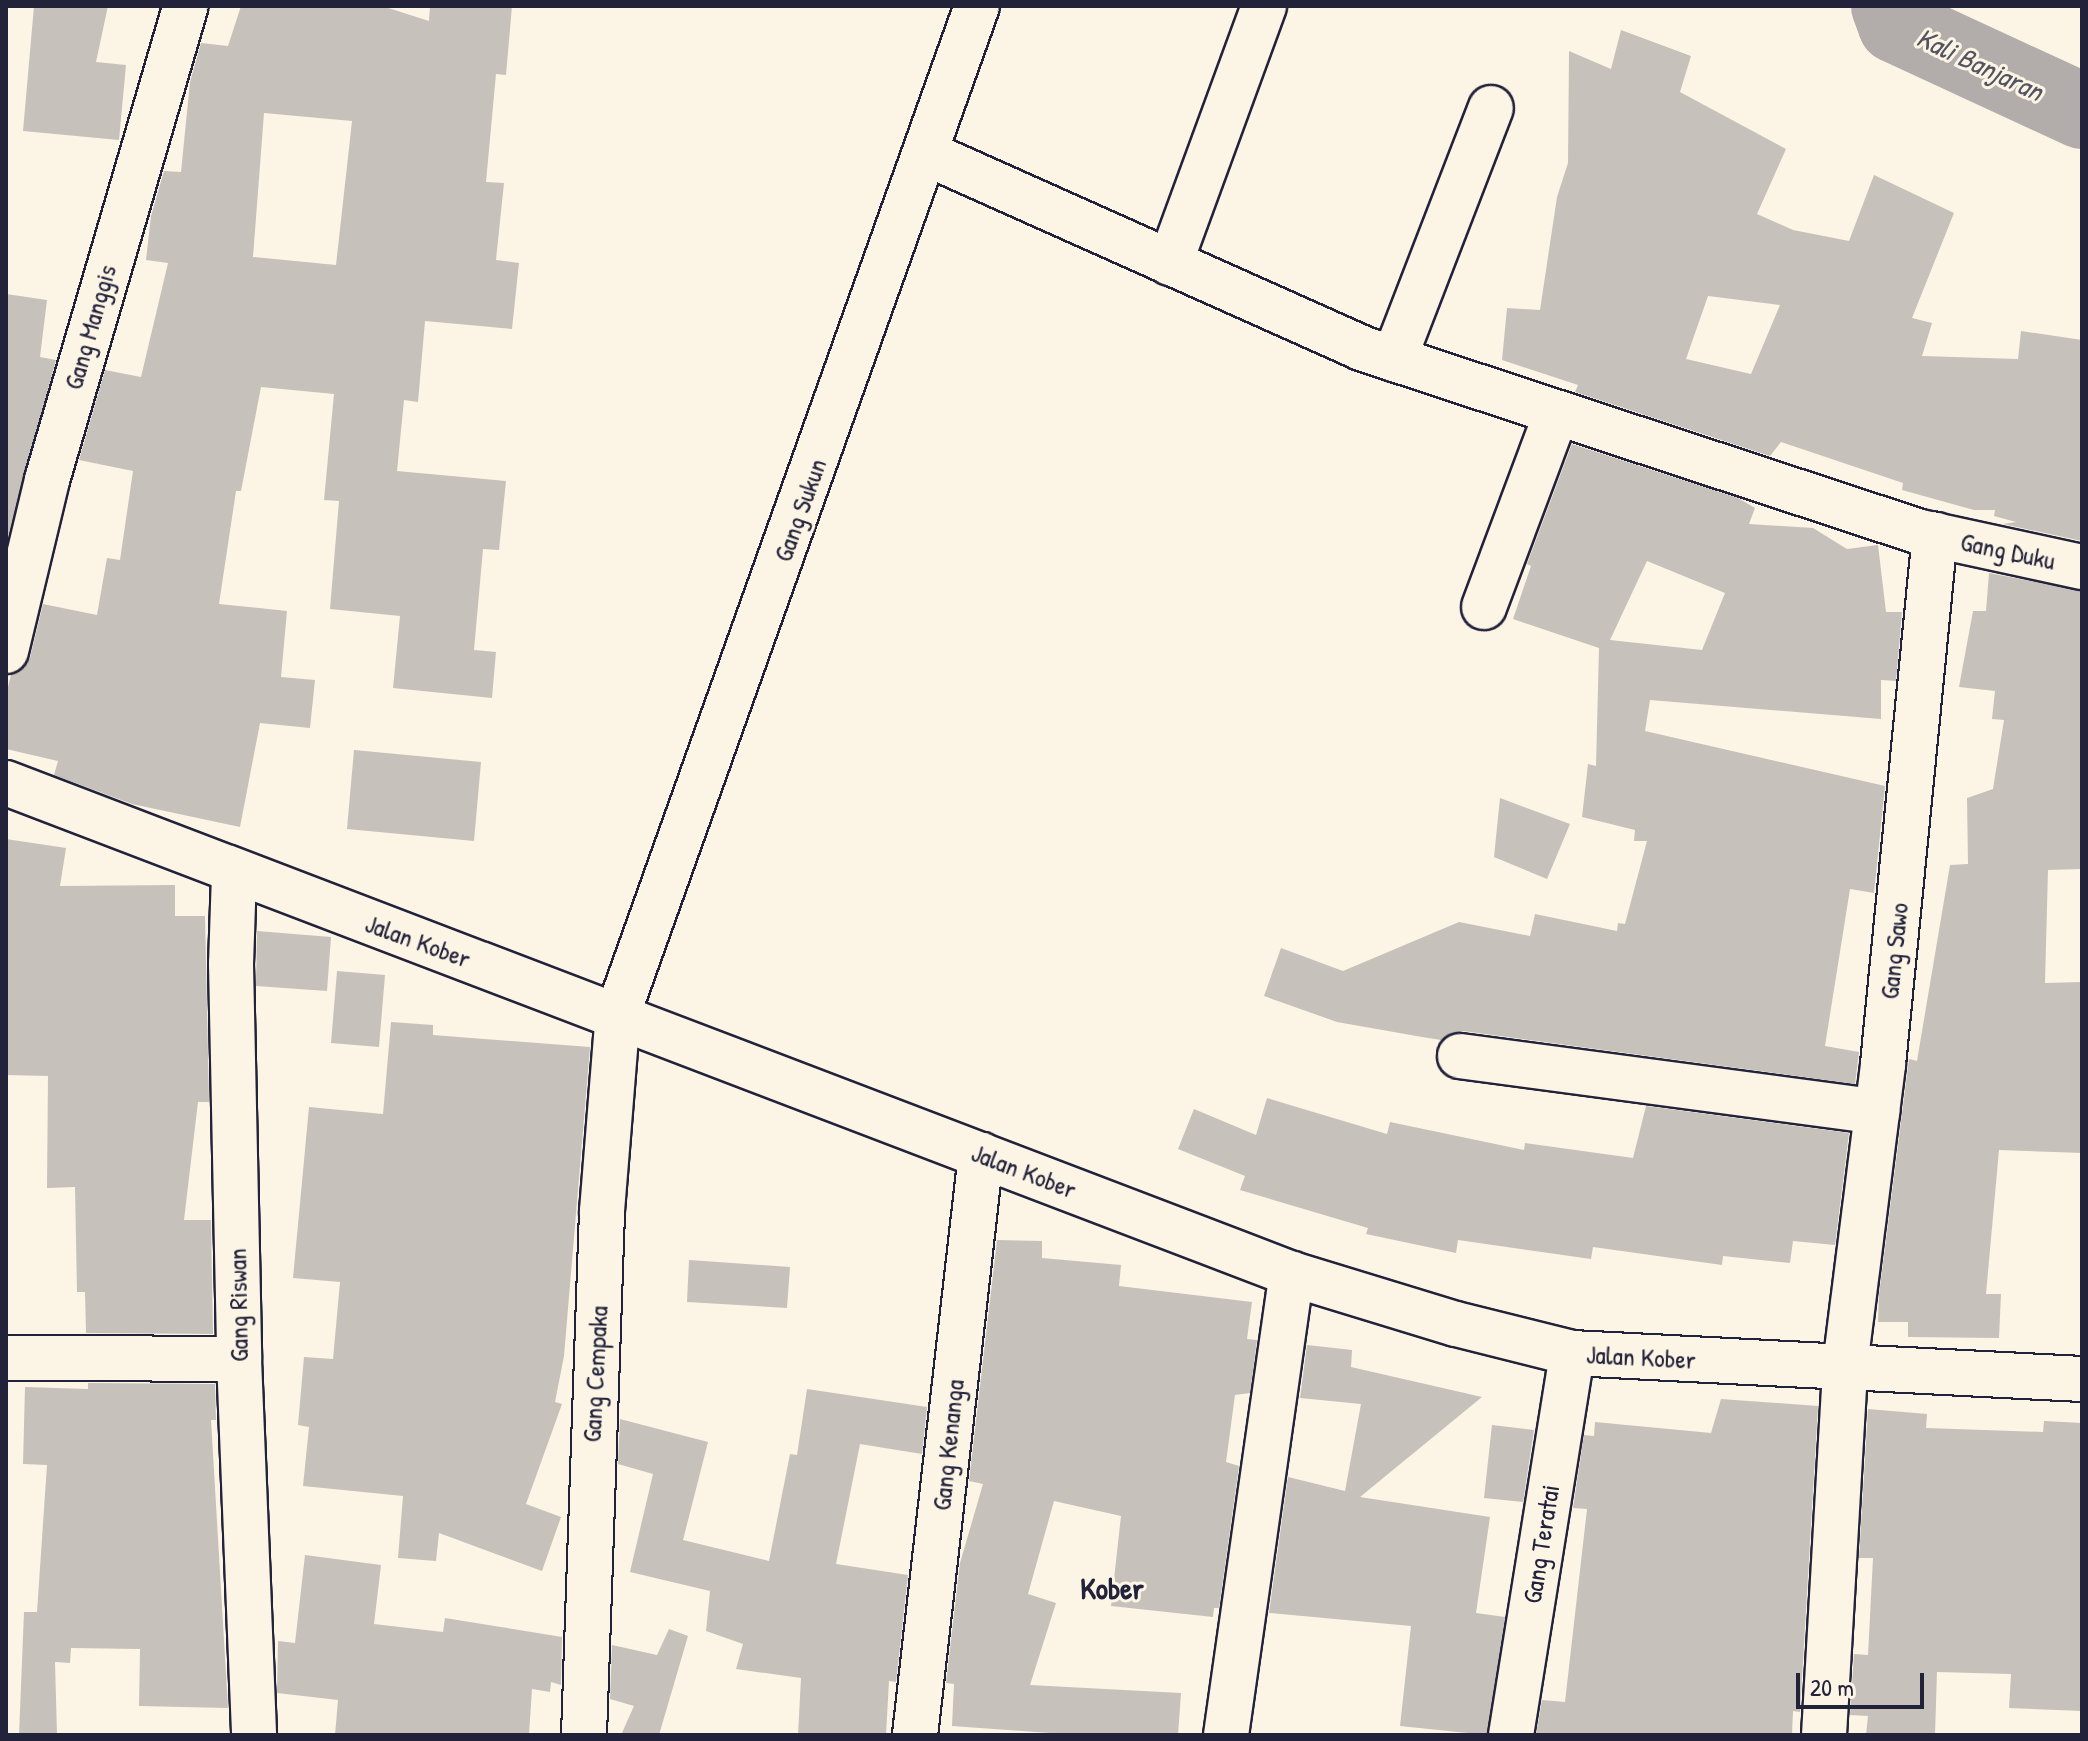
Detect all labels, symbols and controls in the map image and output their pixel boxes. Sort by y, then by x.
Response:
water label: Kali Banjaran [1911,20,2049,108]
street label: Gang Manggis [57,261,123,393]
street label: Gang Sukun [767,454,833,566]
street label: Gang Duku [1958,526,2058,576]
street label: Gang Sawo [1873,901,1915,1001]
street label: Jalan Kober [361,908,475,974]
street label: Jalan Kober [967,1137,1081,1205]
street label: Gang Riswan [221,1248,255,1362]
street label: Gang Cempaka [576,1305,614,1443]
street label: Jalan Kober [1585,1339,1697,1375]
street label: Gang Kenanga [926,1378,970,1512]
street label: Gang Teratai [1516,1482,1566,1606]
district label: Kober [1080,1570,1144,1606]
scale bar [1800,1657,1928,1707]
text: 20 m [1810,1671,1854,1703]

